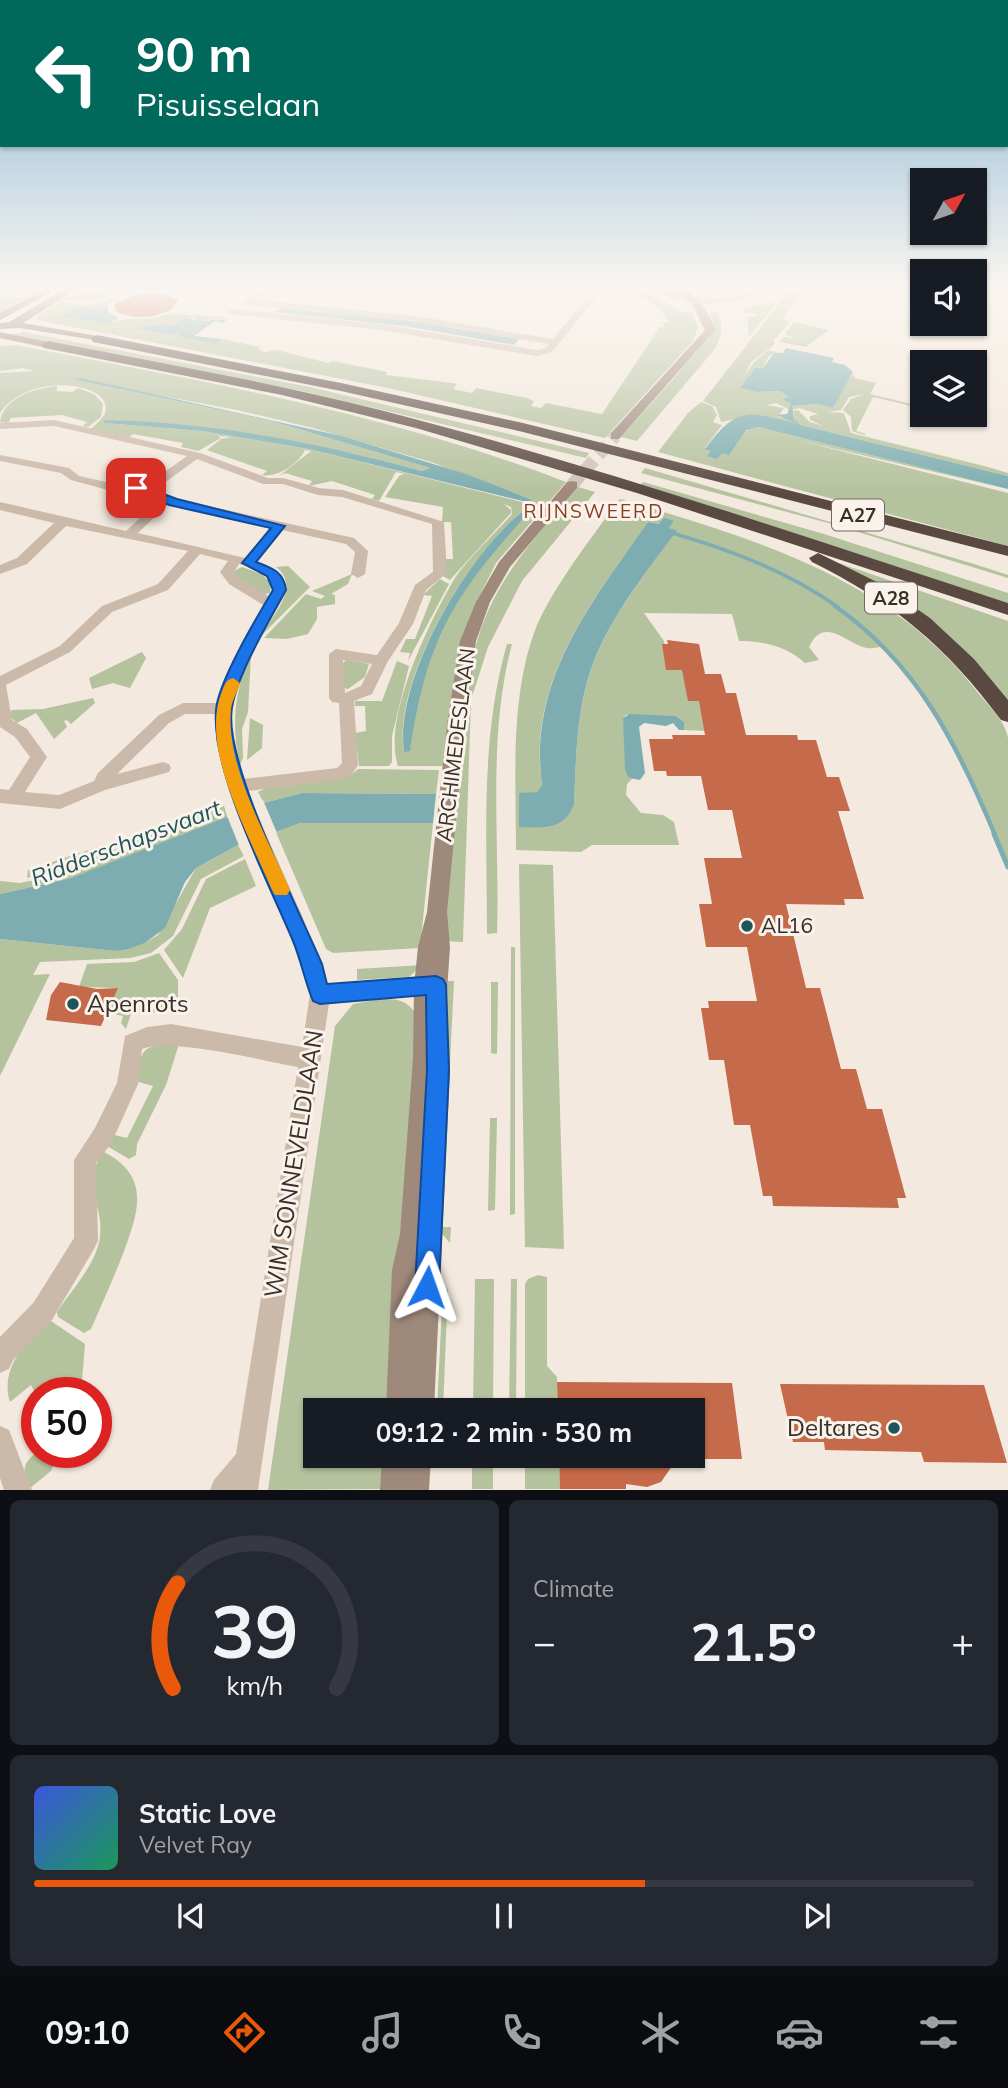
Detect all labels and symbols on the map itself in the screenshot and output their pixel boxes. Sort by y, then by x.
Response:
north arrow [910,168,987,245]
pin [106,458,166,518]
district label: RIJNSWEERD [524,499,664,523]
road number: A27 [832,500,884,530]
road number: A28 [865,582,917,614]
street label: ARCHIMEDESLAAN [430,647,480,843]
water label: Ridderschapsvaart [27,793,226,892]
place label: AL16 [761,912,813,938]
marker: AL16 [739,918,755,934]
place label: Apenrots [87,988,189,1018]
marker: Apenrots [65,996,81,1012]
street label: WIM SONNEVELDLAAN [257,1028,329,1300]
position arrow [390,1250,464,1324]
speed limit sign: 50 [21,1377,112,1468]
place label: Deltares [787,1412,880,1442]
marker: Deltares [886,1420,902,1436]

